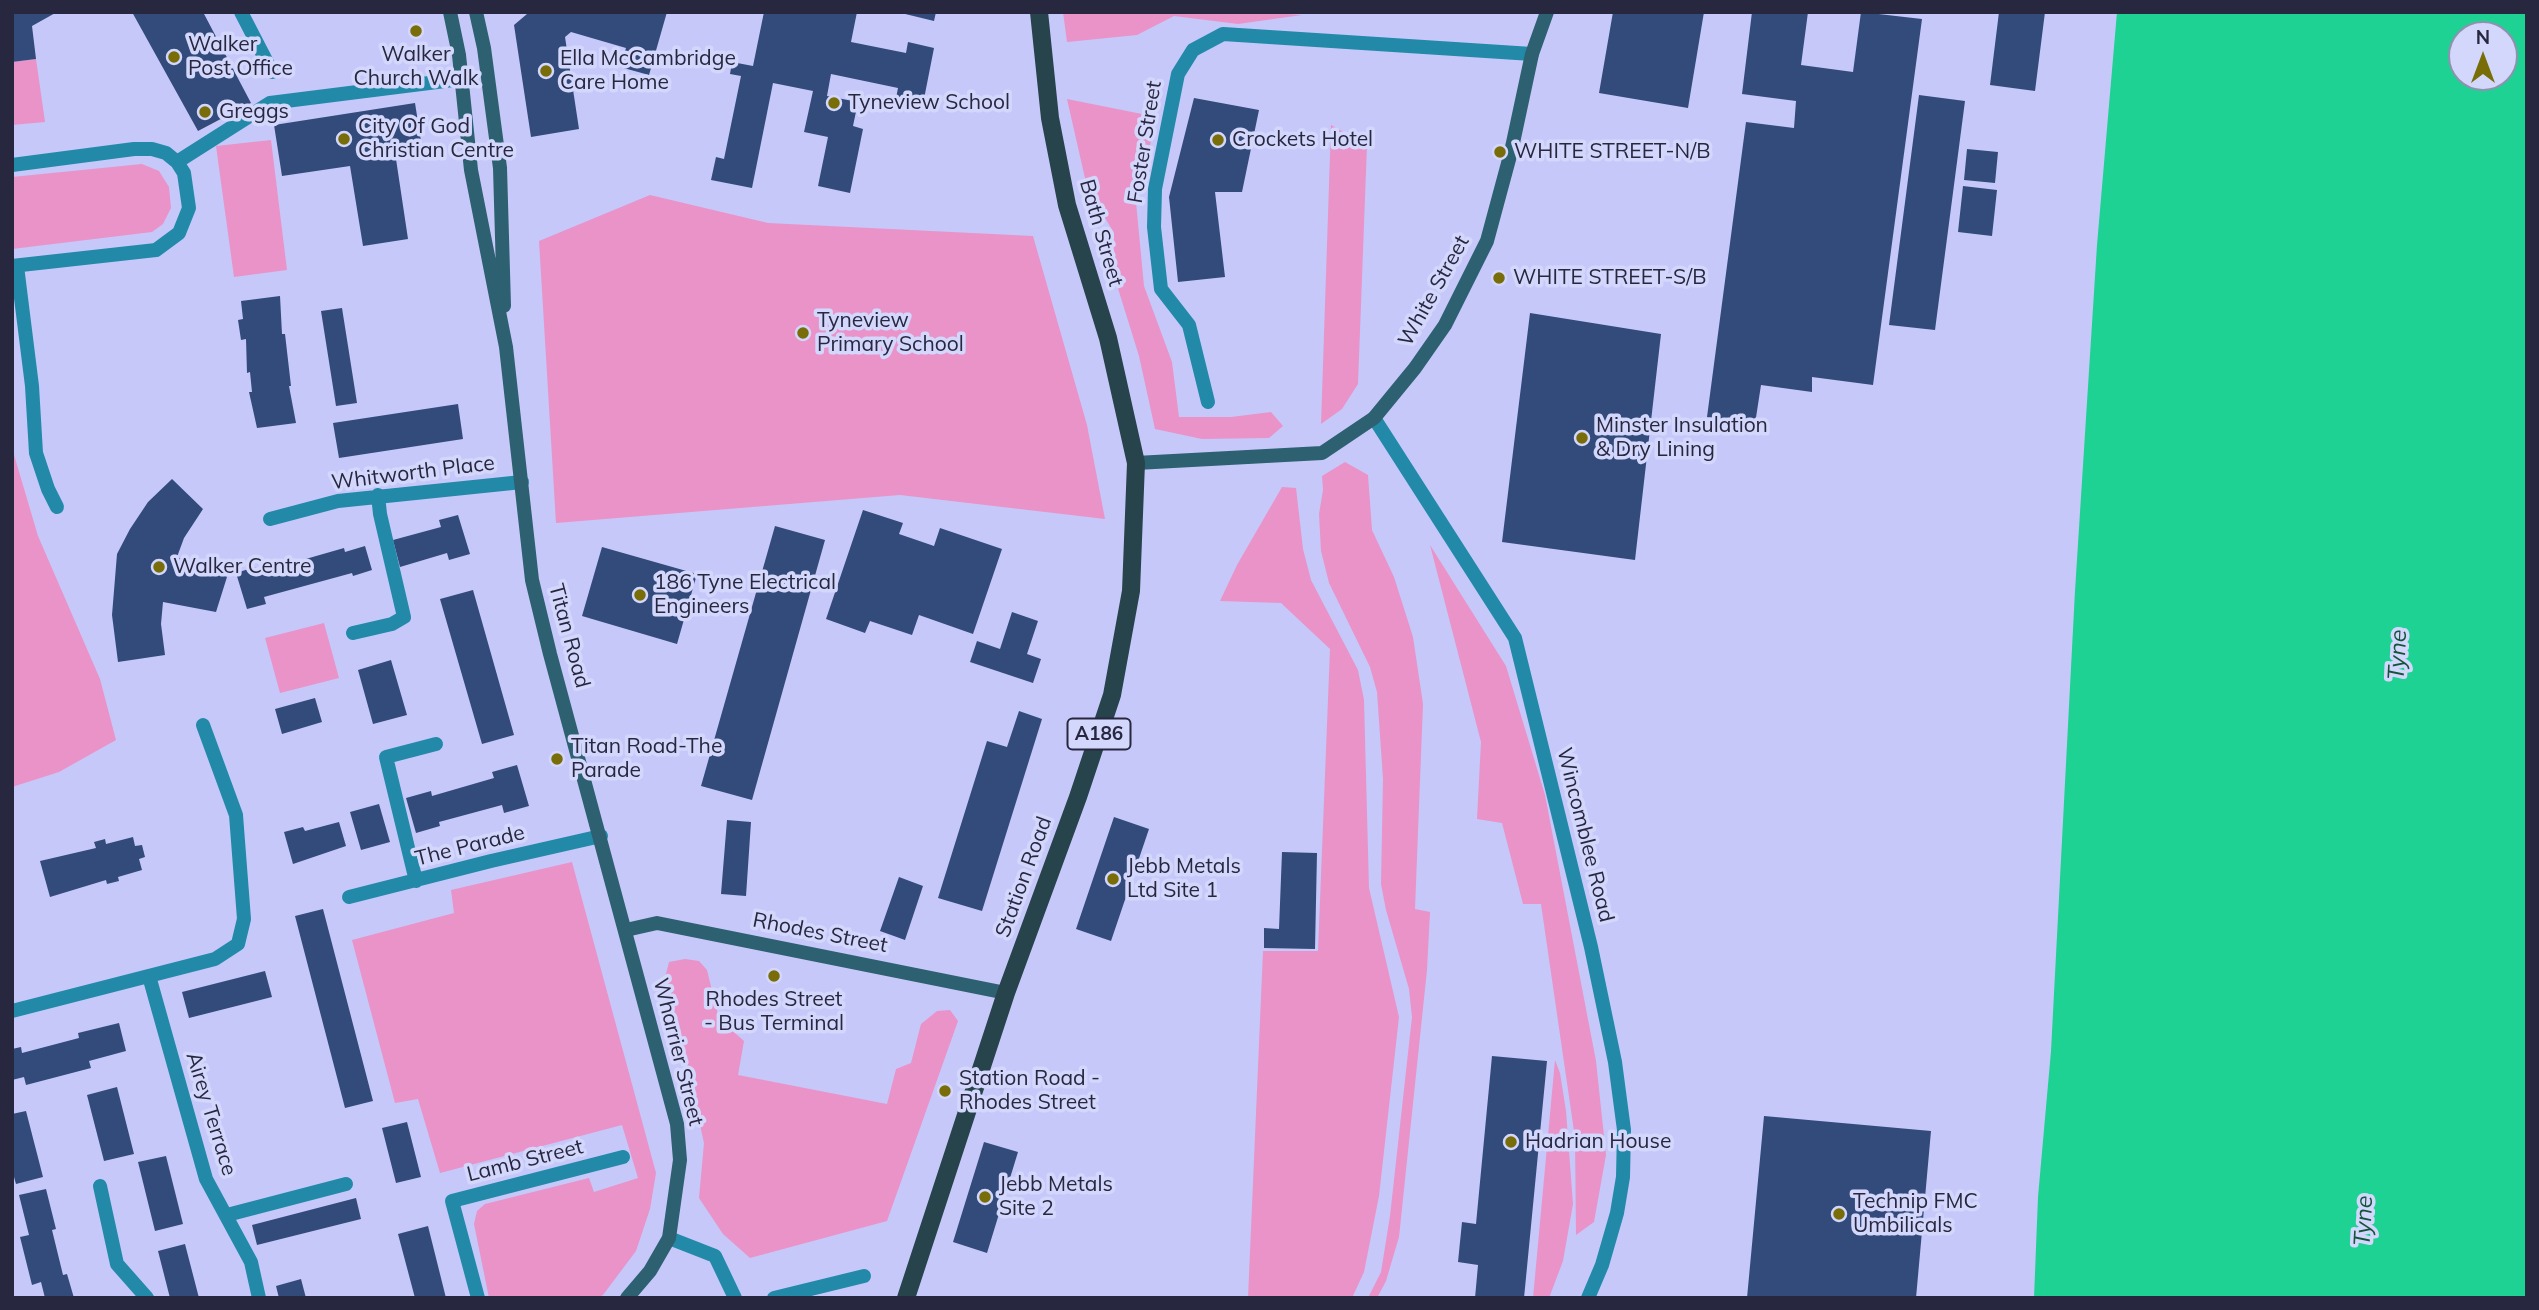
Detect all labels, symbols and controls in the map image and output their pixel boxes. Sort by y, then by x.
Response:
north arrow [2448,21,2518,91]
marker: Walker Church Walk [408,23,424,39]
text: N [2476,25,2490,49]
place label: Walker Post Office [188,32,293,82]
place label: Walker Church Walk [353,42,479,92]
place label: Ella McCambridge Care Home [560,46,736,96]
marker: Walker Post Office [166,49,182,65]
marker: Ella McCambridge Care Home [538,63,554,79]
street label: Foster Street [1123,79,1167,205]
place label: Tyneview School [848,90,1010,116]
marker: Tyneview School [826,95,842,111]
place label: Greggs [219,99,289,125]
marker: Greggs [197,104,213,120]
place label: City Of God Christian Centre [358,114,514,164]
place label: Crockets Hotel [1232,127,1373,153]
marker: City Of God Christian Centre [336,131,352,147]
marker: Crockets Hotel [1210,132,1226,148]
place label: WHITE STREET-N/B [1514,139,1710,165]
marker: WHITE STREET-N/B [1492,144,1508,160]
street label: Bath Street [1074,177,1128,289]
street label: White Street [1393,231,1475,351]
place label: WHITE STREET-S/B [1513,265,1707,291]
marker: WHITE STREET-S/B [1491,270,1507,286]
place label: Tyneview Primary School [817,308,964,358]
marker: Tyneview Primary School [795,325,811,341]
place label: Minster Insulation & Dry Lining [1596,413,1768,463]
marker: Minster Insulation & Dry Lining [1574,430,1590,446]
street label: Whitworth Place [330,450,496,496]
place label: Walker Centre [173,554,311,580]
marker: Walker Centre [151,559,167,575]
place label: 186 Tyne Electrical Engineers [654,570,836,620]
street label: Titan Road [543,581,595,691]
marker: 186 Tyne Electrical Engineers [632,587,648,603]
water label: Tyne [2383,629,2413,681]
road number: A186 [1068,719,1130,750]
place label: Titan Road-The Parade [571,734,722,784]
street label: Wincomblee Road [1551,745,1619,925]
marker: Titan Road-The Parade [549,751,565,767]
street label: Station Road [991,813,1057,941]
street label: The Parade [413,820,527,872]
place label: Jebb Metals Ltd Site 1 [1127,854,1241,904]
marker: Jebb Metals Ltd Site 1 [1105,871,1121,887]
street label: Rhodes Street [750,908,890,958]
marker: Rhodes Street - Bus Terminal [766,968,782,984]
street label: Wharrier Street [647,976,709,1128]
place label: Rhodes Street - Bus Terminal [704,987,844,1037]
street label: Airey Terrace [180,1049,242,1179]
place label: Station Road - Rhodes Street [959,1066,1100,1116]
marker: Station Road - Rhodes Street [937,1083,953,1099]
place label: Hadrian House [1525,1129,1671,1155]
street label: Lamb Street [464,1134,586,1188]
marker: Hadrian House [1503,1134,1519,1150]
place label: Jebb Metals Site 2 [999,1172,1113,1222]
marker: Jebb Metals Site 2 [977,1189,993,1205]
place label: Technip FMC Umbilicals [1853,1189,1978,1239]
water label: Tyne [2349,1195,2379,1247]
marker: Technip FMC Umbilicals [1831,1206,1847,1222]

